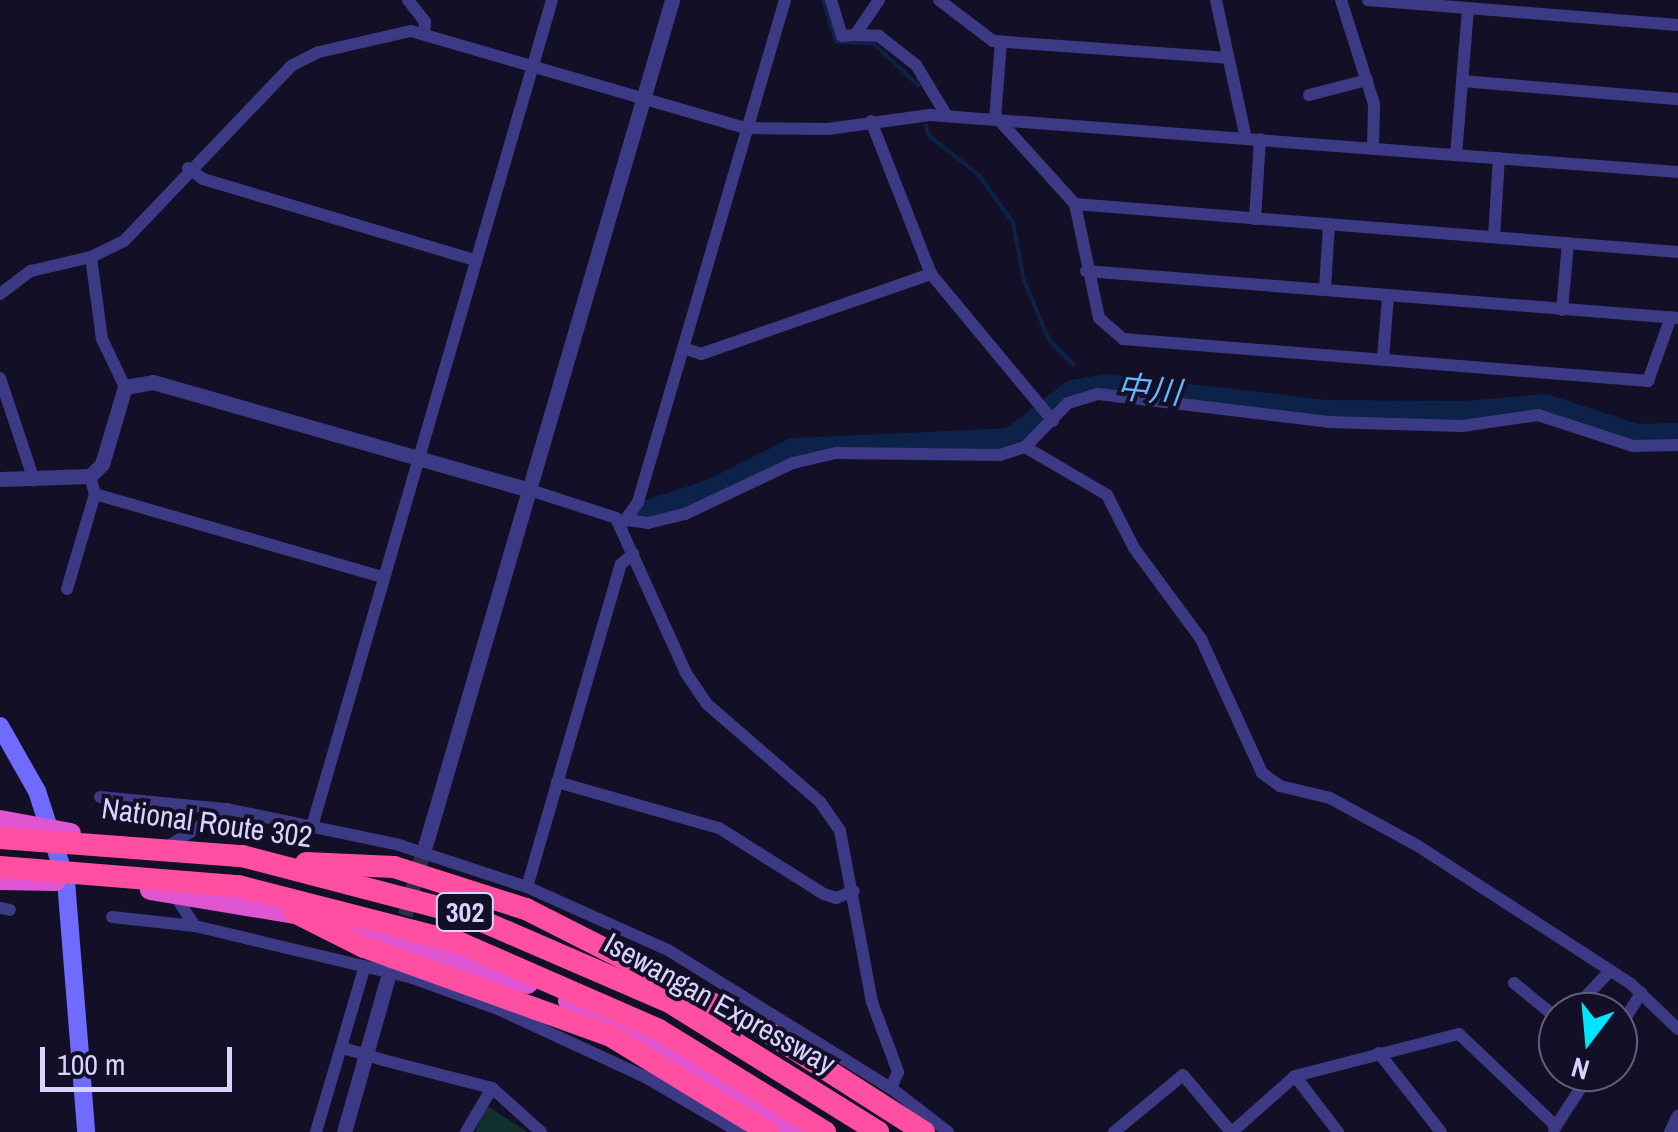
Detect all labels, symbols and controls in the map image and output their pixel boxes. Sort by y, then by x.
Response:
water label: 中川 [1115,368,1183,412]
street label: National Route 302 [100,789,314,855]
road number: 302 [435,889,495,935]
street label: Isewangan Expressway [598,925,842,1081]
north arrow [1538,992,1638,1092]
scale bar [45,1027,238,1089]
text: 100 m [57,1044,125,1084]
text: N [1567,1048,1593,1089]

